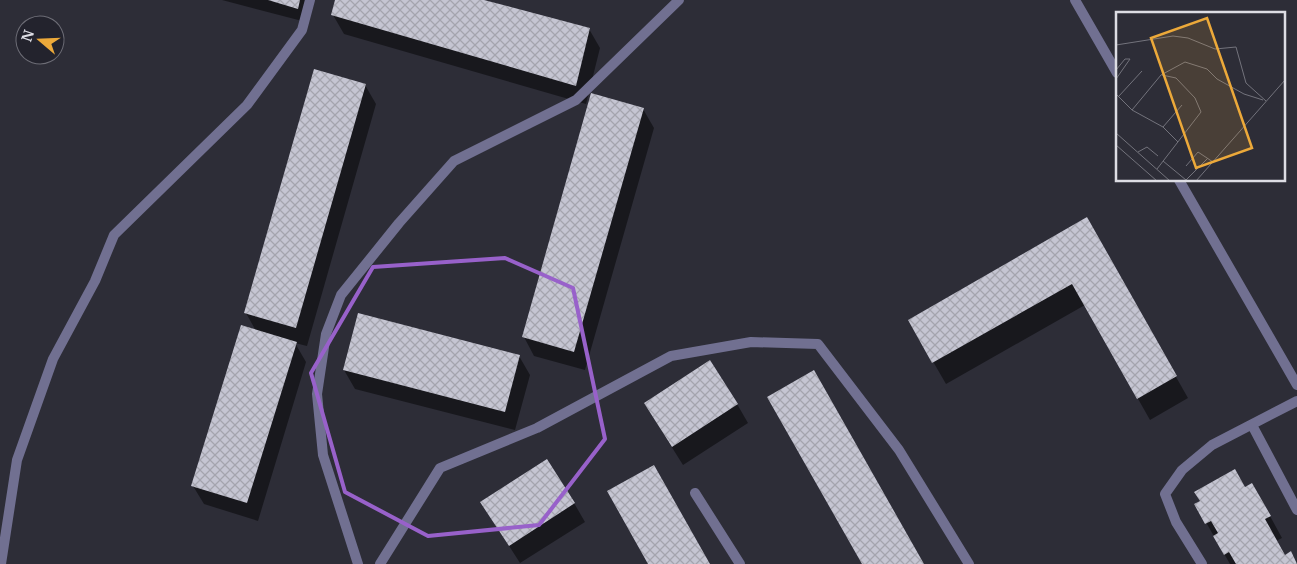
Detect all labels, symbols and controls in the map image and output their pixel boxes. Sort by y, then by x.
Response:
inset map [1116,12,1284,181]
north arrow [15,15,65,65]
text: N [17,28,38,44]

